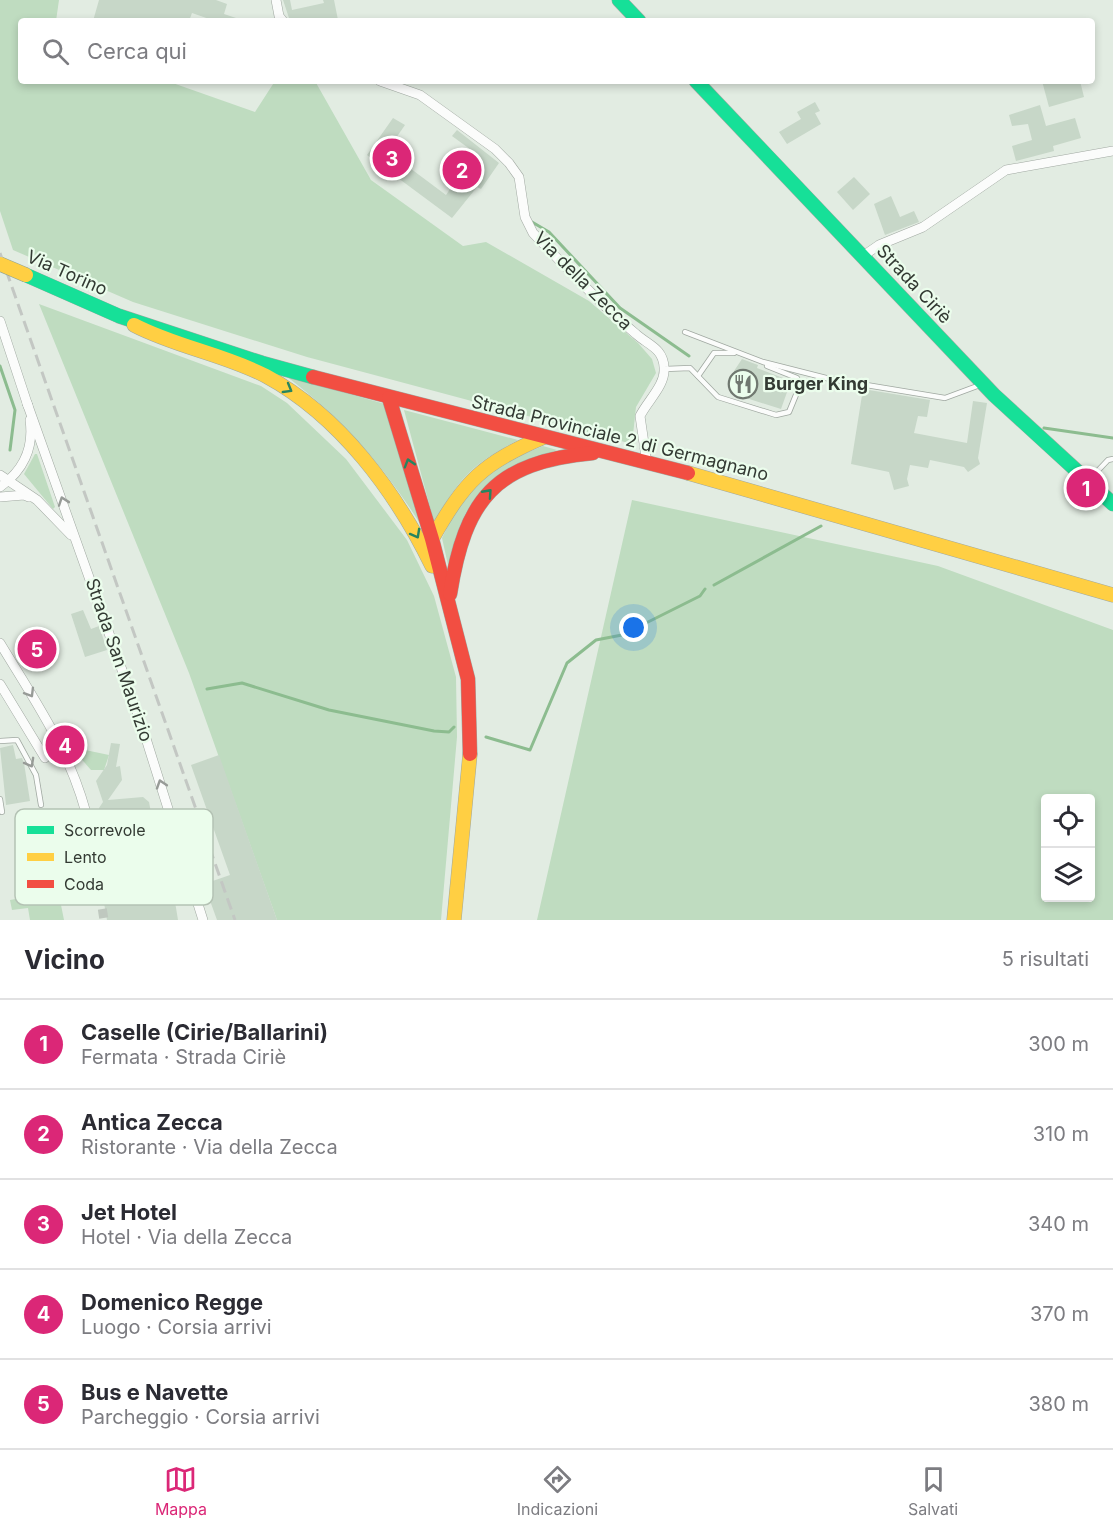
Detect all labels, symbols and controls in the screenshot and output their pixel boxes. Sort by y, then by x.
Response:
search box [18,18,1095,84]
icon: search [39,35,72,68]
text: Cerca qui [87,38,187,64]
pin: 3 [372,136,412,180]
pin: 2 [442,148,482,192]
street label: Via della Zecca [530,227,637,334]
street label: Strada Ciriè [873,240,956,327]
street label: Via Torino [24,245,111,300]
restaurant icon: Burger King [727,368,759,400]
place label: Burger King [764,373,868,394]
one-way arrow [281,382,292,394]
street label: Strada Provinciale 2 di Germagnano [469,390,771,485]
one-way arrow [404,458,416,469]
pin: 1 [1066,466,1106,510]
one-way arrow [481,490,492,500]
one-way arrow [57,496,70,507]
one-way arrow [409,528,420,538]
street label: Strada San Maurizio [82,575,157,744]
your location [619,613,648,642]
pin: 5 [18,626,57,672]
one-way arrow [23,687,35,697]
pin: 4 [46,722,84,768]
one-way arrow [23,757,34,767]
one-way arrow [156,779,169,790]
map controls [1041,794,1095,902]
button: locate [1041,794,1095,848]
legend [15,809,213,905]
text: Scorrevole [64,820,146,840]
text: Lento [64,847,107,867]
button: layers [1041,848,1095,902]
text: Coda [64,874,104,894]
text: Vicino [24,944,105,975]
text: 5 risultati [1002,947,1089,971]
text: Caselle (Cirie/Ballarini) [81,1019,328,1045]
text: 1 [39,1032,48,1056]
text: 300 m [1028,1032,1089,1056]
text: Fermata · Strada Ciriè [81,1045,286,1069]
text: Antica Zecca [81,1109,223,1135]
text: 2 [37,1122,50,1146]
text: 310 m [1033,1122,1089,1146]
text: Ristorante · Via della Zecca [81,1135,338,1159]
text: Jet Hotel [81,1199,177,1225]
text: 3 [37,1212,50,1236]
text: 340 m [1028,1212,1089,1236]
text: Hotel · Via della Zecca [81,1225,292,1249]
text: Domenico Regge [81,1289,263,1315]
text: 4 [37,1302,50,1326]
text: 370 m [1030,1302,1089,1326]
text: Luogo · Corsia arrivi [81,1315,272,1339]
text: Bus e Navette [81,1379,228,1405]
text: 5 [37,1392,50,1416]
text: 380 m [1029,1392,1089,1416]
text: Parcheggio · Corsia arrivi [81,1405,320,1429]
tab: Mappa [155,1463,207,1519]
tab: Indicazioni [517,1463,598,1519]
tab: Salvati [908,1463,958,1519]

